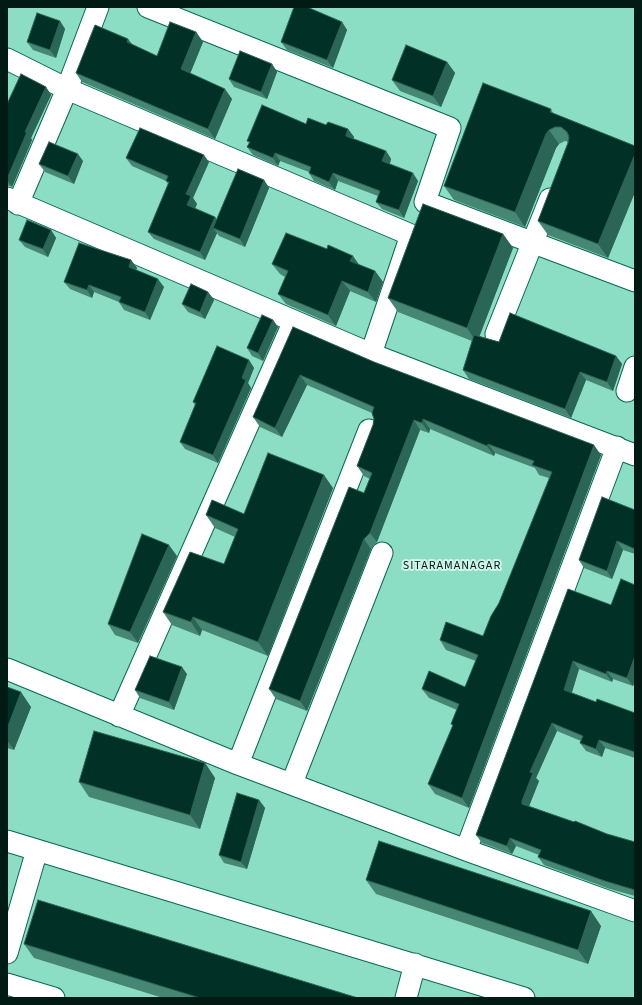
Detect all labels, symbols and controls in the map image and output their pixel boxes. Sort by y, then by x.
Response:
district label: SITARAMANAGAR [403,559,501,573]

